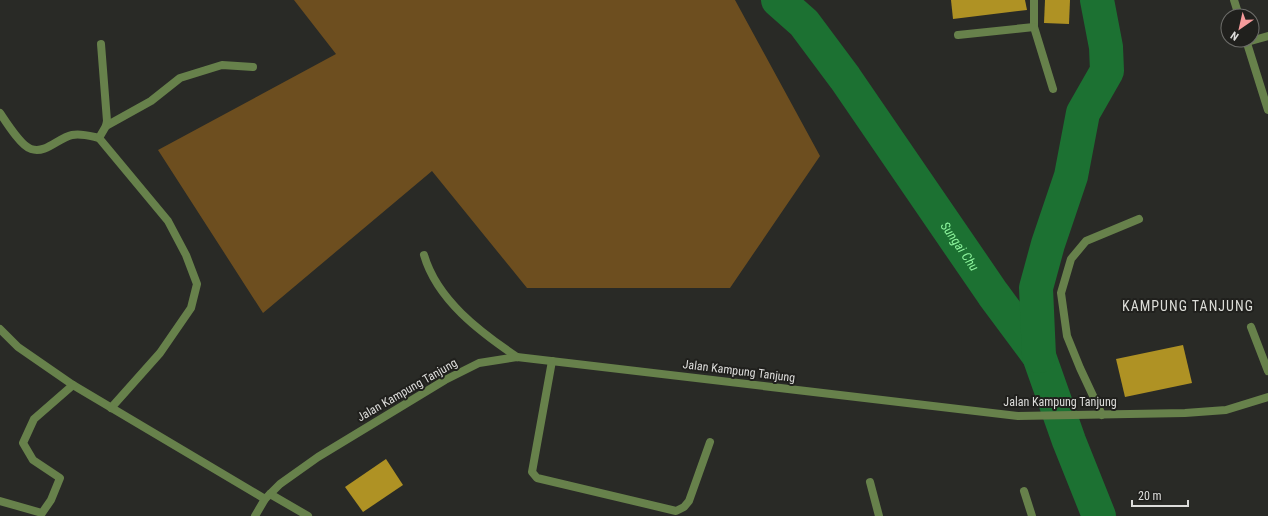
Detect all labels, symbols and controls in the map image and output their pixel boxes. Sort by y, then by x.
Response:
north arrow [1220,8,1260,48]
text: N [1228,28,1241,43]
water label: Sungai Chu [938,219,982,274]
district label: KAMPUNG TANJUNG [1122,298,1254,314]
street label: Jalan Kampung Tanjung [354,356,460,424]
street label: Jalan Kampung Tanjung [682,357,796,385]
street label: Jalan Kampung Tanjung [1003,395,1117,409]
scale bar [1132,482,1188,508]
text: 20 m [1138,489,1162,503]

